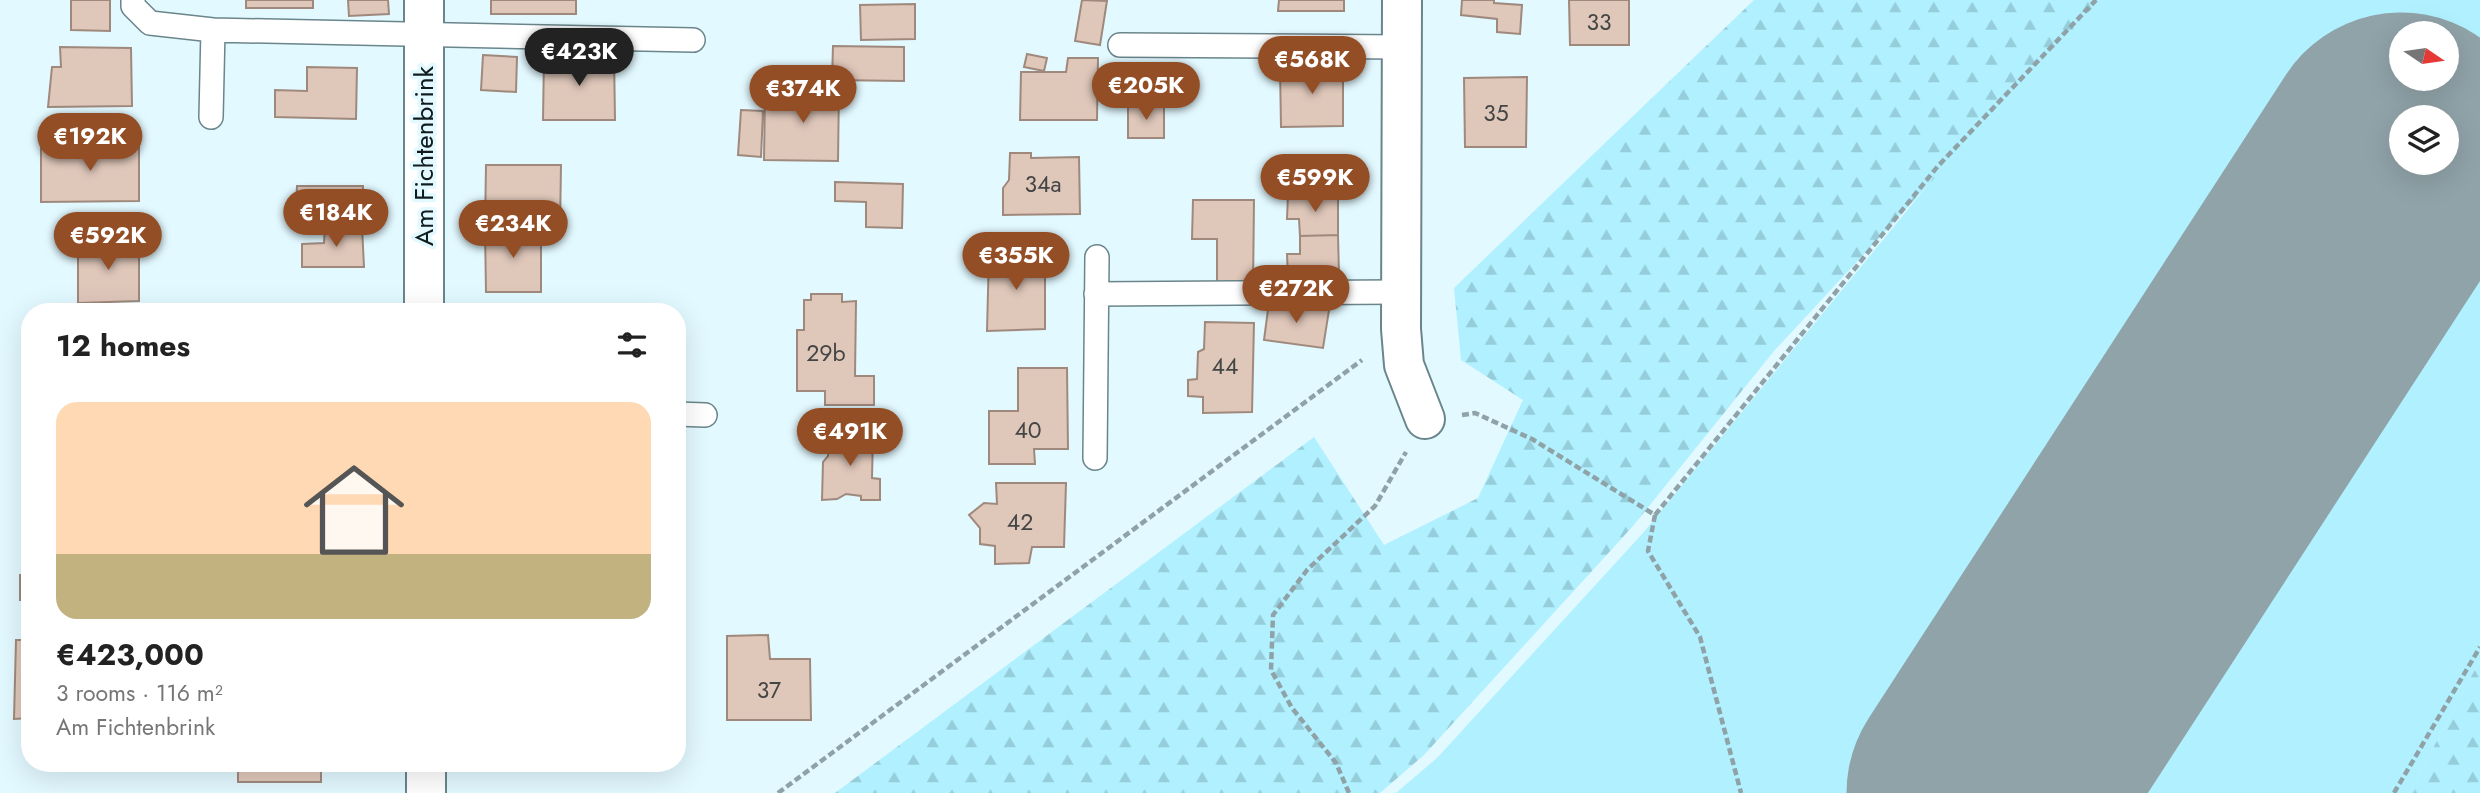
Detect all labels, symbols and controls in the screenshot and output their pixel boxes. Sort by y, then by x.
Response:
house number: 33 [1586,5,1612,39]
north arrow [2389,21,2459,91]
map controls [2389,21,2459,175]
pin: €423K [530,28,628,88]
text: €423K [541,34,617,68]
pin: €568K [1263,36,1361,96]
text: €568K [1274,42,1350,76]
pin: €205K [1097,62,1195,122]
street label: Am Fichtenbrink [405,65,443,246]
pin: €374K [754,66,852,125]
text: €205K [1108,68,1184,102]
text: €374K [765,71,841,105]
house number: 35 [1483,96,1509,130]
button: layers [2389,105,2459,175]
pin: €192K [41,114,139,173]
text: €192K [53,119,127,153]
pin: €599K [1266,154,1364,214]
text: €599K [1277,160,1353,194]
house number: 34a [1024,167,1062,201]
pin: €184K [287,190,385,249]
text: €184K [299,195,373,229]
pin: €234K [464,201,562,260]
text: €234K [475,206,551,240]
pin: €592K [59,212,157,272]
text: €592K [70,218,146,252]
pin: €355K [967,232,1065,292]
text: €355K [978,238,1054,272]
pin: €272K [1247,266,1345,325]
text: €272K [1258,271,1334,305]
text: 12 homes [56,324,190,367]
icon: filters [613,326,651,364]
house number: 29b [806,336,846,370]
house number: 44 [1212,349,1238,383]
pin: €491K [801,408,899,468]
house number: 40 [1014,413,1042,447]
text: €491K [813,414,887,448]
icon: home [291,447,417,573]
house number: 42 [1007,505,1033,539]
text: €423,000 [56,633,204,676]
house number: 37 [757,673,781,707]
text: 3 rooms · 116 m² [56,676,223,710]
text: Am Fichtenbrink [56,710,215,744]

